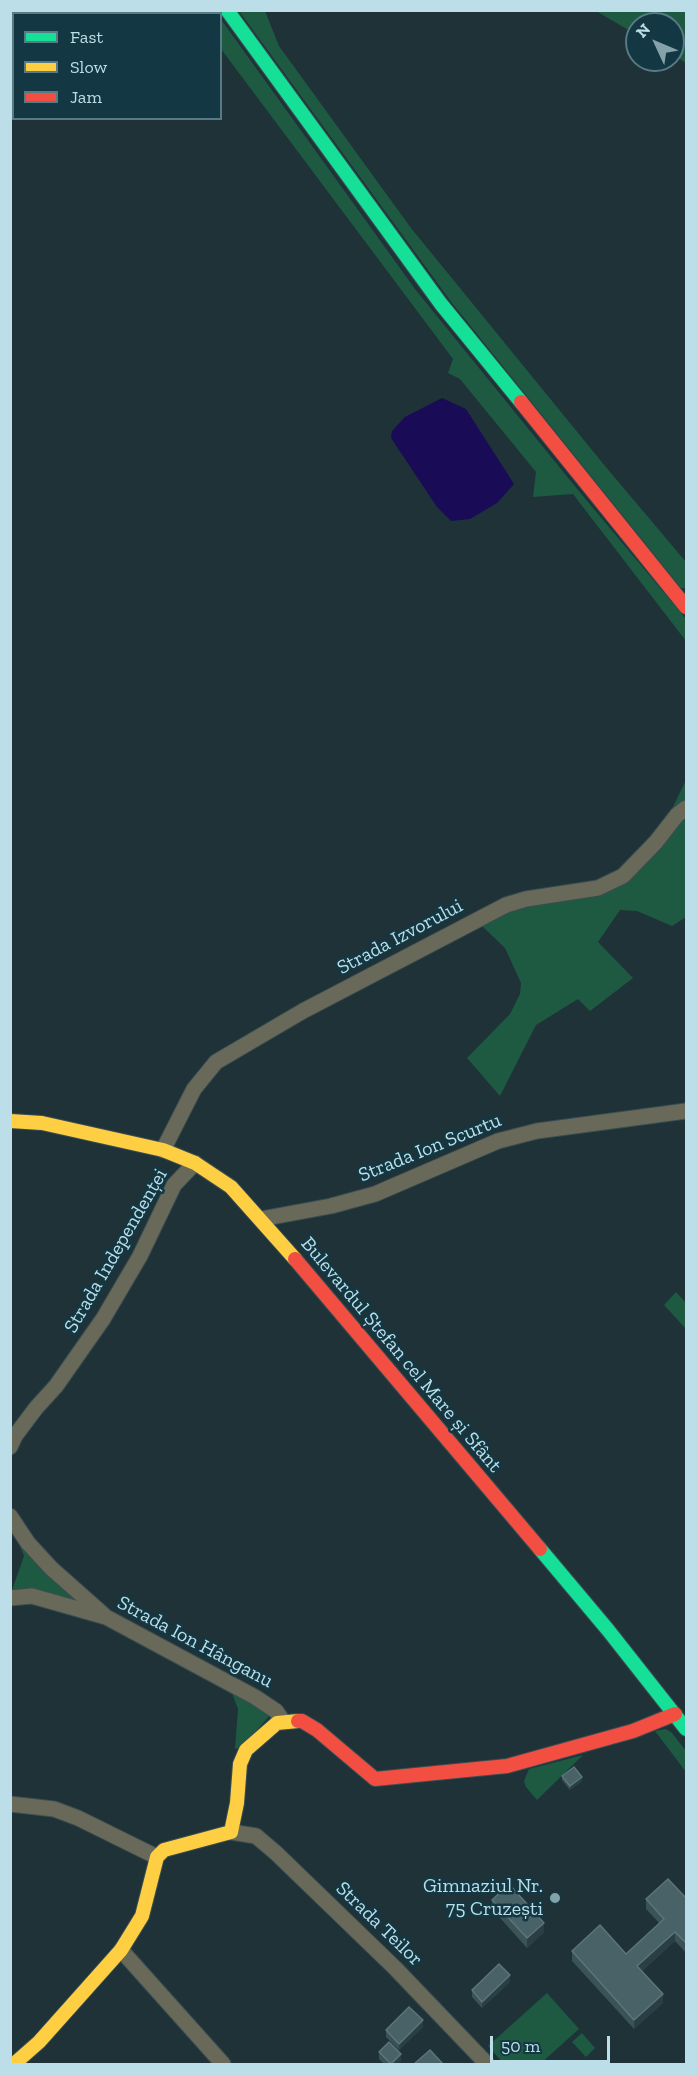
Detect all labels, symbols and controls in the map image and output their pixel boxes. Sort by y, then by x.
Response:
legend [12,12,222,120]
north arrow [625,12,685,72]
text: N [632,20,654,42]
text: Fast [70,26,103,48]
text: Slow [70,56,107,78]
text: Jam [70,86,102,108]
street label: Strada Izvorului [333,894,467,980]
street label: Strada Ion Scurtu [355,1108,505,1188]
street label: Strada Independenței [59,1165,173,1337]
street label: Bulevardul Ștefan cel Mare și Sfânt [295,1232,507,1478]
street label: Strada Ion Hânganu [113,1591,277,1693]
place label: Gimnaziul Nr. 75 Cruzești [423,1874,543,1921]
street label: Strada Teilor [331,1877,427,1971]
marker: Gimnaziul Nr. 75 Cruzești [548,1891,562,1905]
scale bar [493,2024,613,2062]
text: 50 m [501,2035,540,2057]

